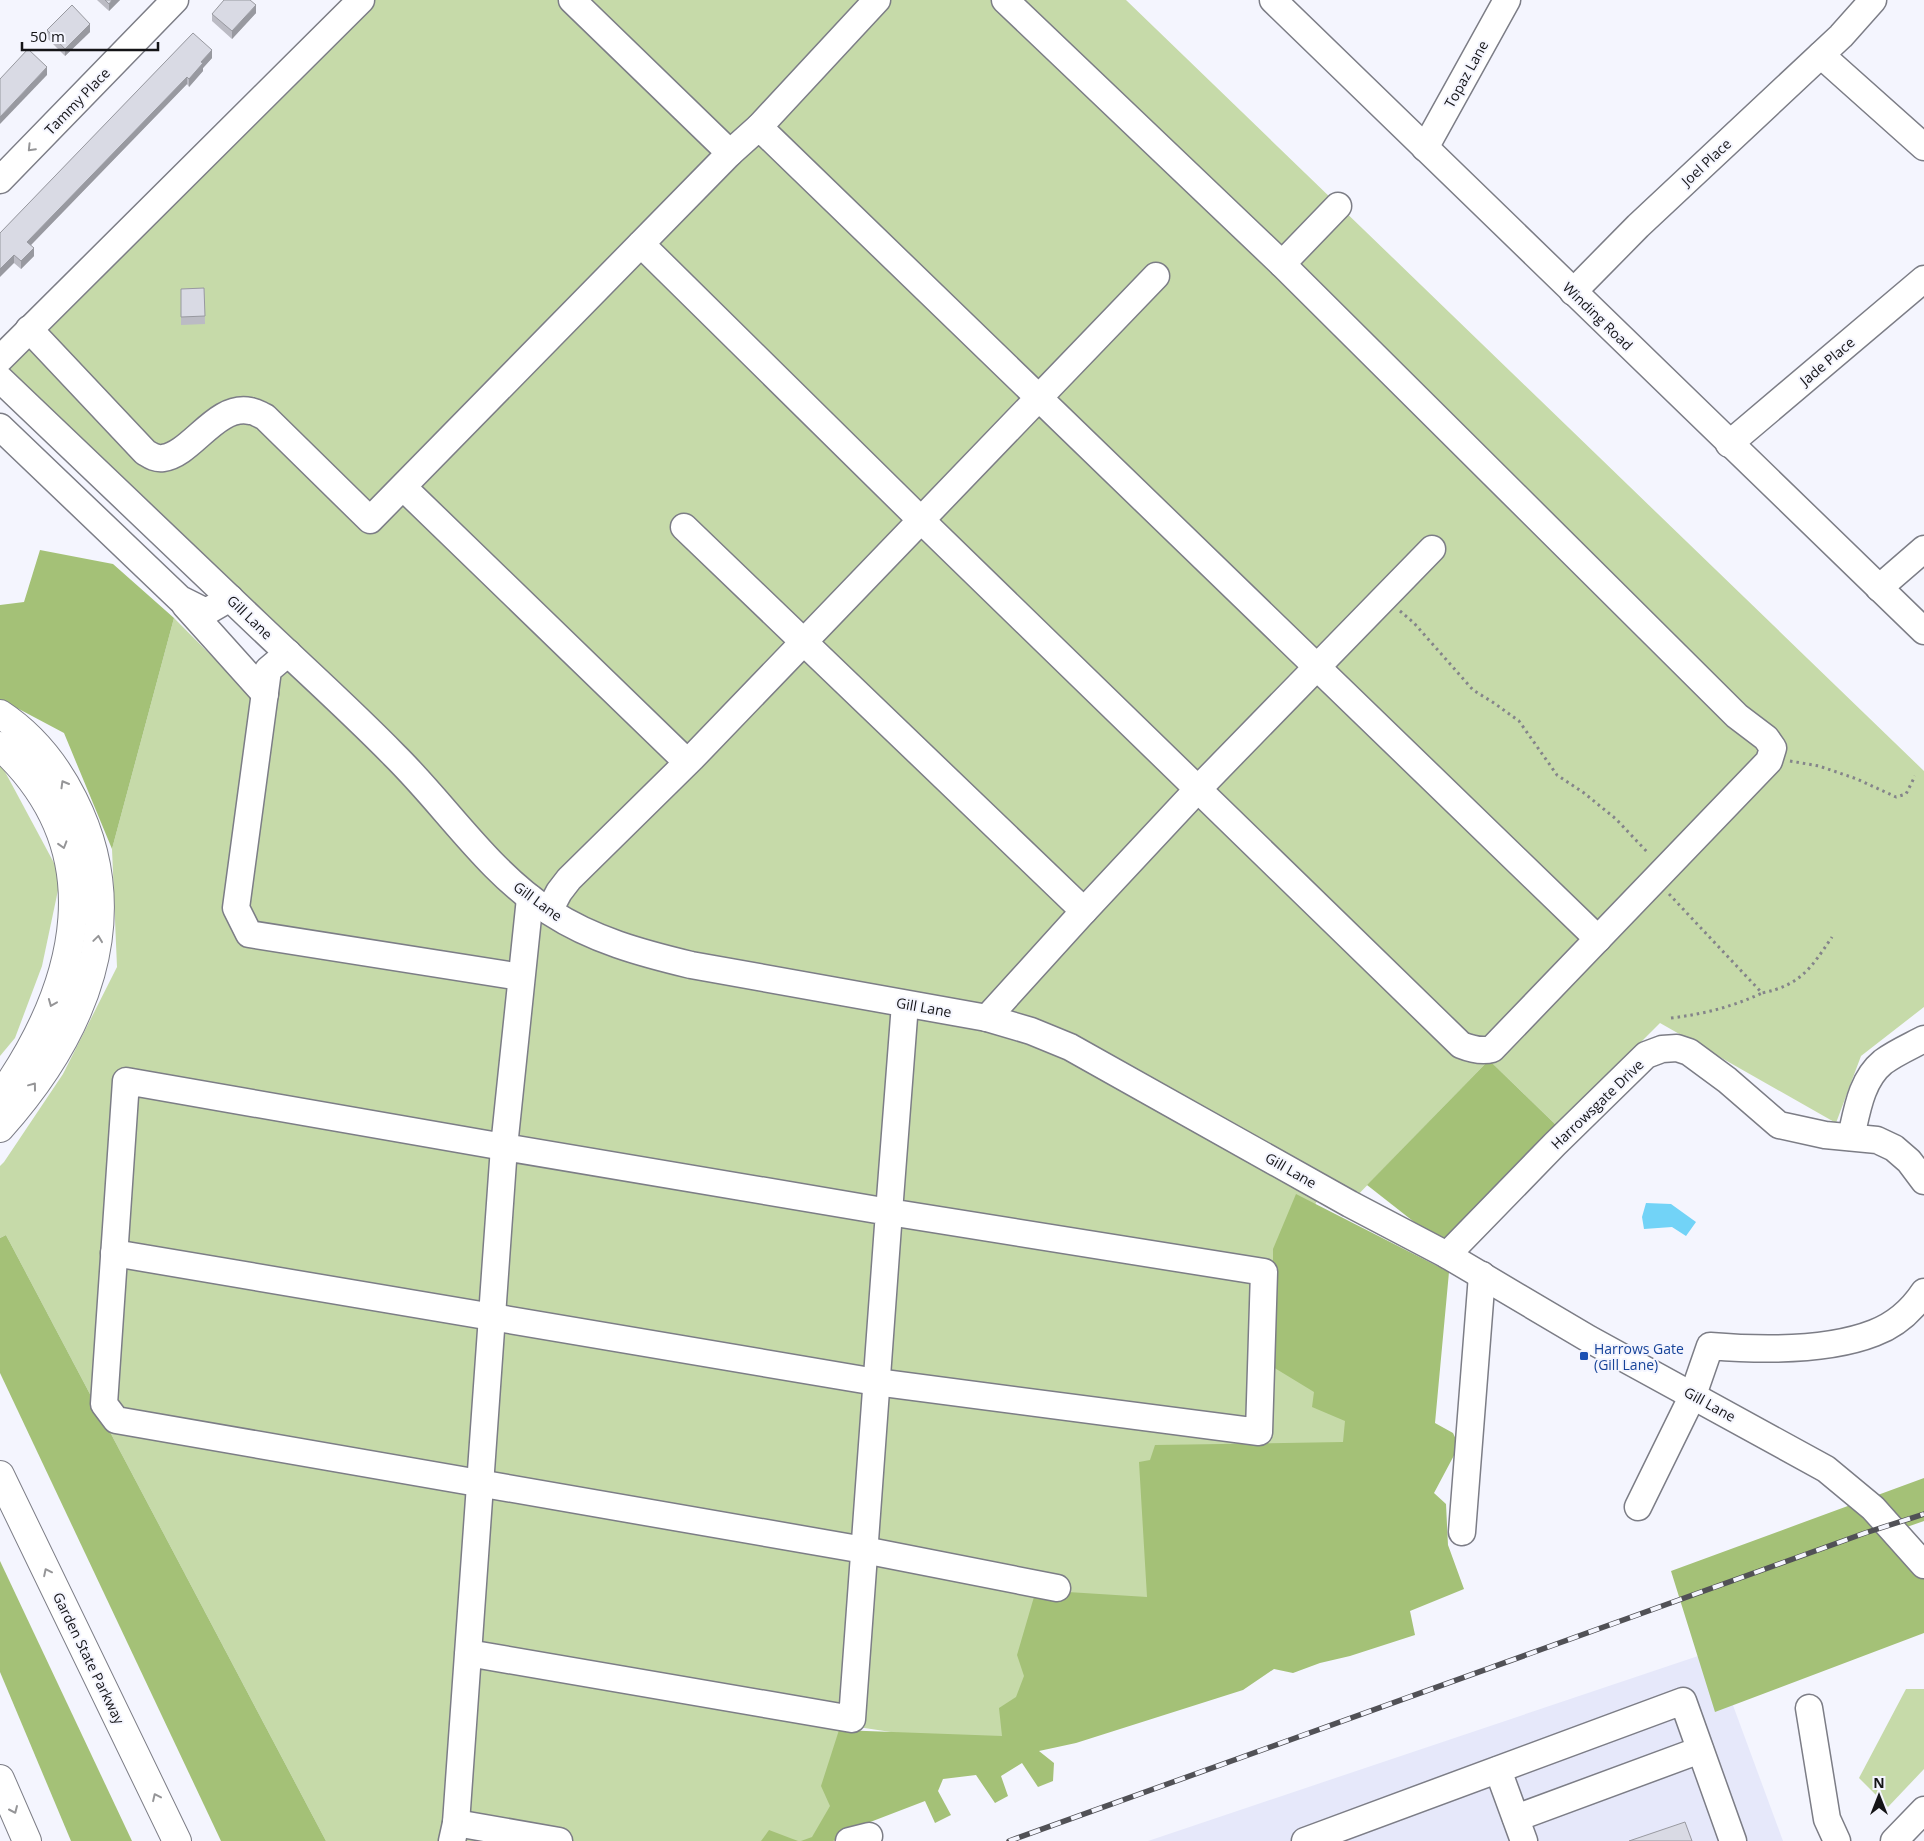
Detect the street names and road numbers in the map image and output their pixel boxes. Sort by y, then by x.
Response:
street label: Topaz Lane [1440,37,1492,111]
street label: Tammy Place [40,63,114,139]
street label: Joel Place [1676,134,1735,191]
street label: Winding Road [1559,278,1637,354]
street label: Jade Place [1794,332,1858,391]
street label: Gill Lane [223,591,277,643]
street label: Gill Lane [510,877,566,925]
street label: Gill Lane [895,993,953,1021]
street label: Harrowsgate Drive [1547,1055,1647,1153]
street label: Gill Lane [1262,1148,1320,1192]
street label: Gill Lane [1681,1382,1739,1426]
street label: Garden State Parkway [49,1589,130,1728]

